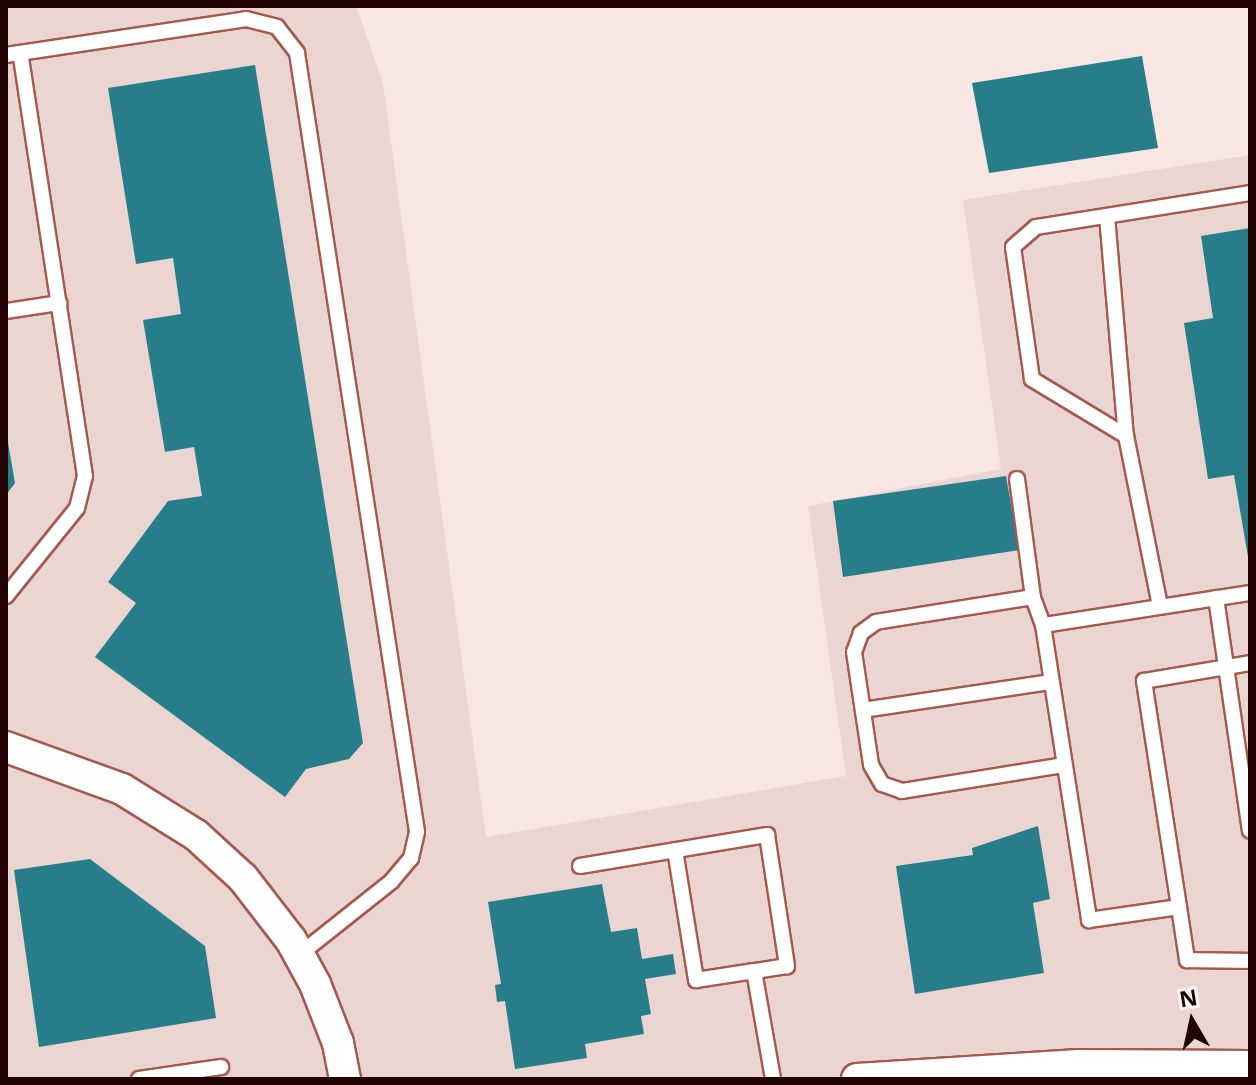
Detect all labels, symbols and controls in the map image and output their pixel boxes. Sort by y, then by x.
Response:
north arrow [1152,981,1232,1061]
text: N [1177,981,1199,1014]

